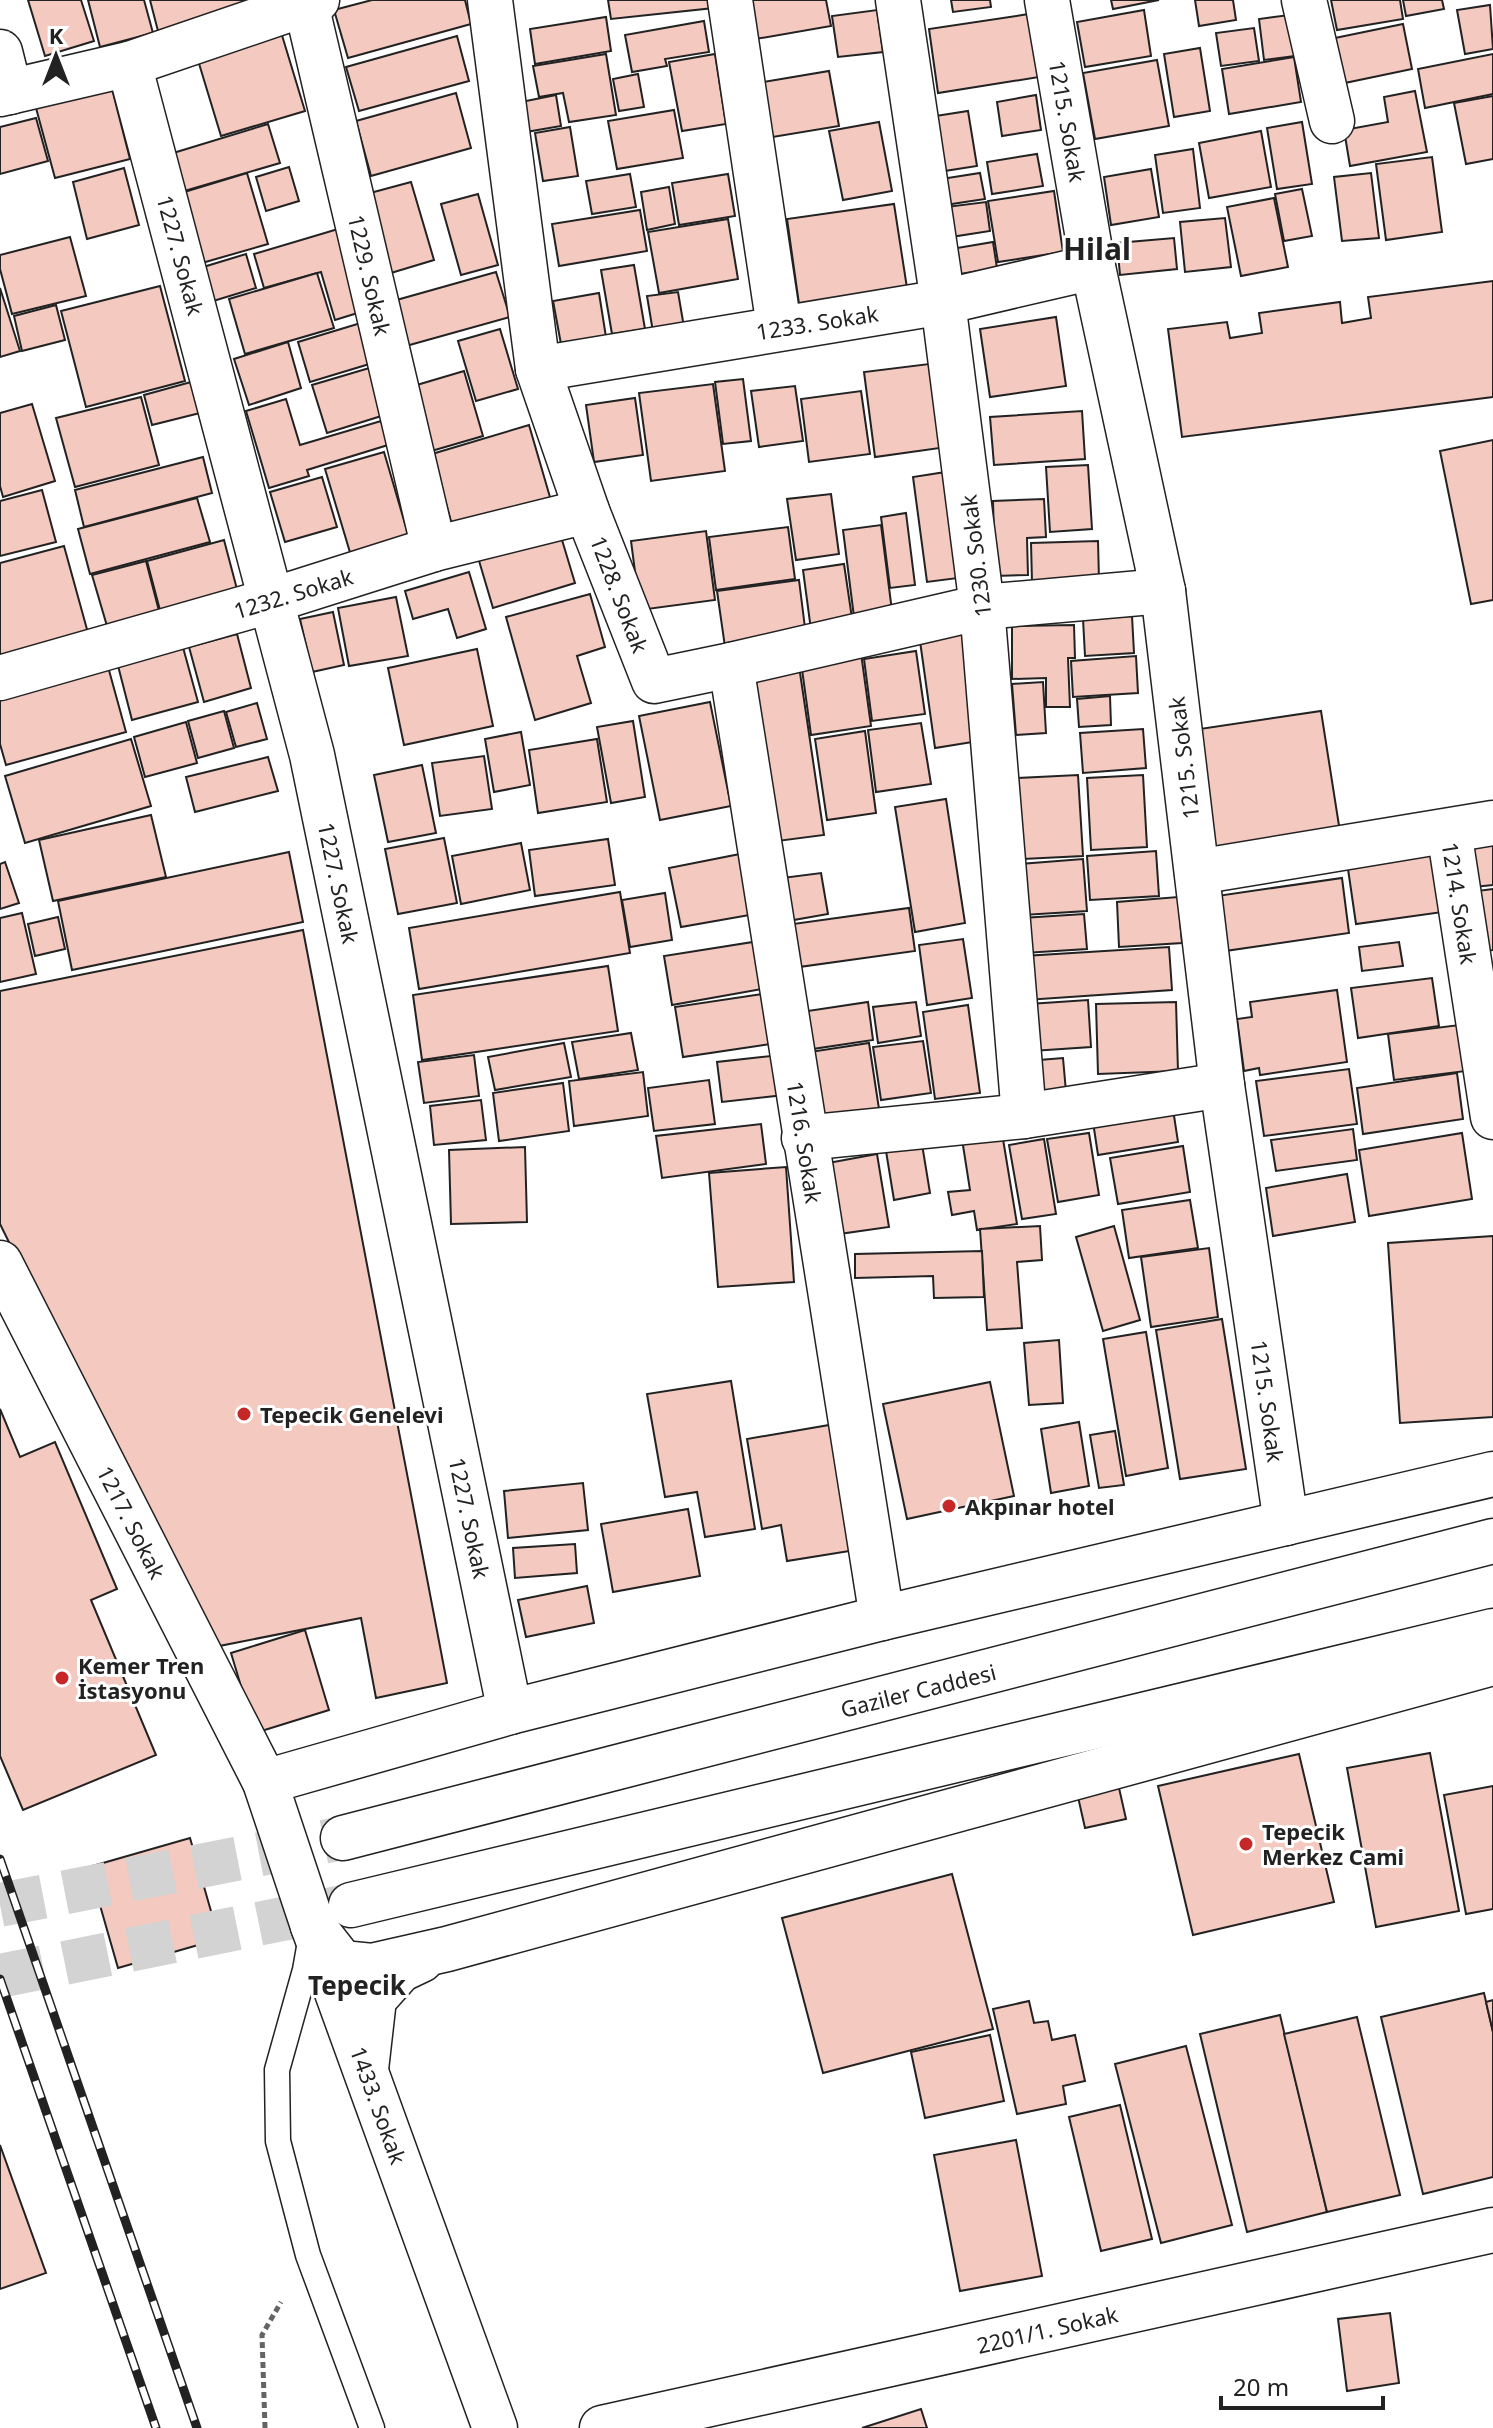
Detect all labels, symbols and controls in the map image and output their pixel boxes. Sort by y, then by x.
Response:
north arrow [16,16,96,96]
text: K [49,20,64,50]
street label: 1215. Sokak [1043,58,1094,185]
street label: 1227. Sokak [151,192,211,319]
street label: 1229. Sokak [342,212,399,339]
district label: Hilal [1063,228,1131,269]
street label: 1233. Sokak [754,298,880,346]
street label: 1230. Sokak [953,493,997,619]
street label: 1228. Sokak [584,531,656,657]
street label: 1232. Sokak [230,561,357,625]
street label: 1215. Sokak [1161,695,1205,821]
street label: 1227. Sokak [312,820,367,947]
street label: 1214. Sokak [1436,840,1484,966]
street label: 1216. Sokak [781,1079,829,1205]
street label: 1215. Sokak [1245,1338,1291,1464]
place label: Tepecik Genelevi [260,1399,444,1429]
marker: Tepecik Genelevi [235,1405,253,1423]
street label: 1227. Sokak [443,1455,498,1582]
street label: 1217. Sokak [91,1460,173,1584]
place label: Akpınar hotel [965,1491,1115,1521]
marker: Akpınar hotel [940,1497,958,1515]
place label: Kemer Tren İstasyonu [78,1650,204,1705]
street label: Gaziler Caddesi [837,1656,999,1724]
marker: Kemer Tren İstasyonu [53,1669,71,1687]
place label: Tepecik Merkez Cami [1262,1816,1404,1871]
marker: Tepecik Merkez Cami [1237,1835,1255,1853]
district label: Tepecik [308,1967,407,2003]
street label: 1433. Sokak [344,2042,414,2168]
street label: 2201/1. Sokak [973,2298,1121,2360]
scale bar [1221,2360,1383,2410]
text: 20 m [1233,2370,1289,2403]

